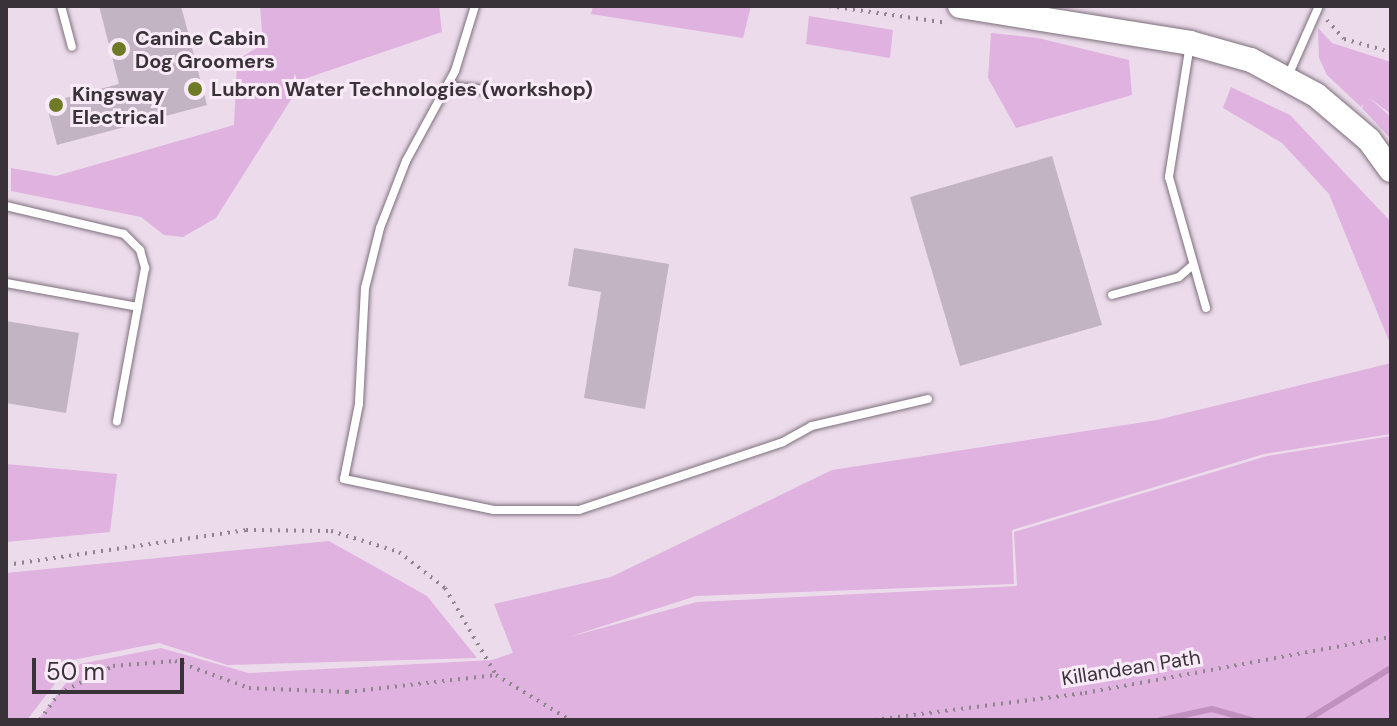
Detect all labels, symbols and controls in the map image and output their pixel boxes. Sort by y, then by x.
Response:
place label: Canine Cabin Dog Groomers [135,26,275,73]
marker: Canine Cabin Dog Groomers [110,40,128,58]
place label: Lubron Water Technologies (workshop) [211,77,593,101]
marker: Lubron Water Technologies (workshop) [186,80,204,98]
place label: Kingsway Electrical [72,82,165,129]
marker: Kingsway Electrical [47,96,65,114]
scale bar [36,642,188,692]
street label: Killandean Path [1060,645,1202,691]
text: 50 m [46,656,105,687]

